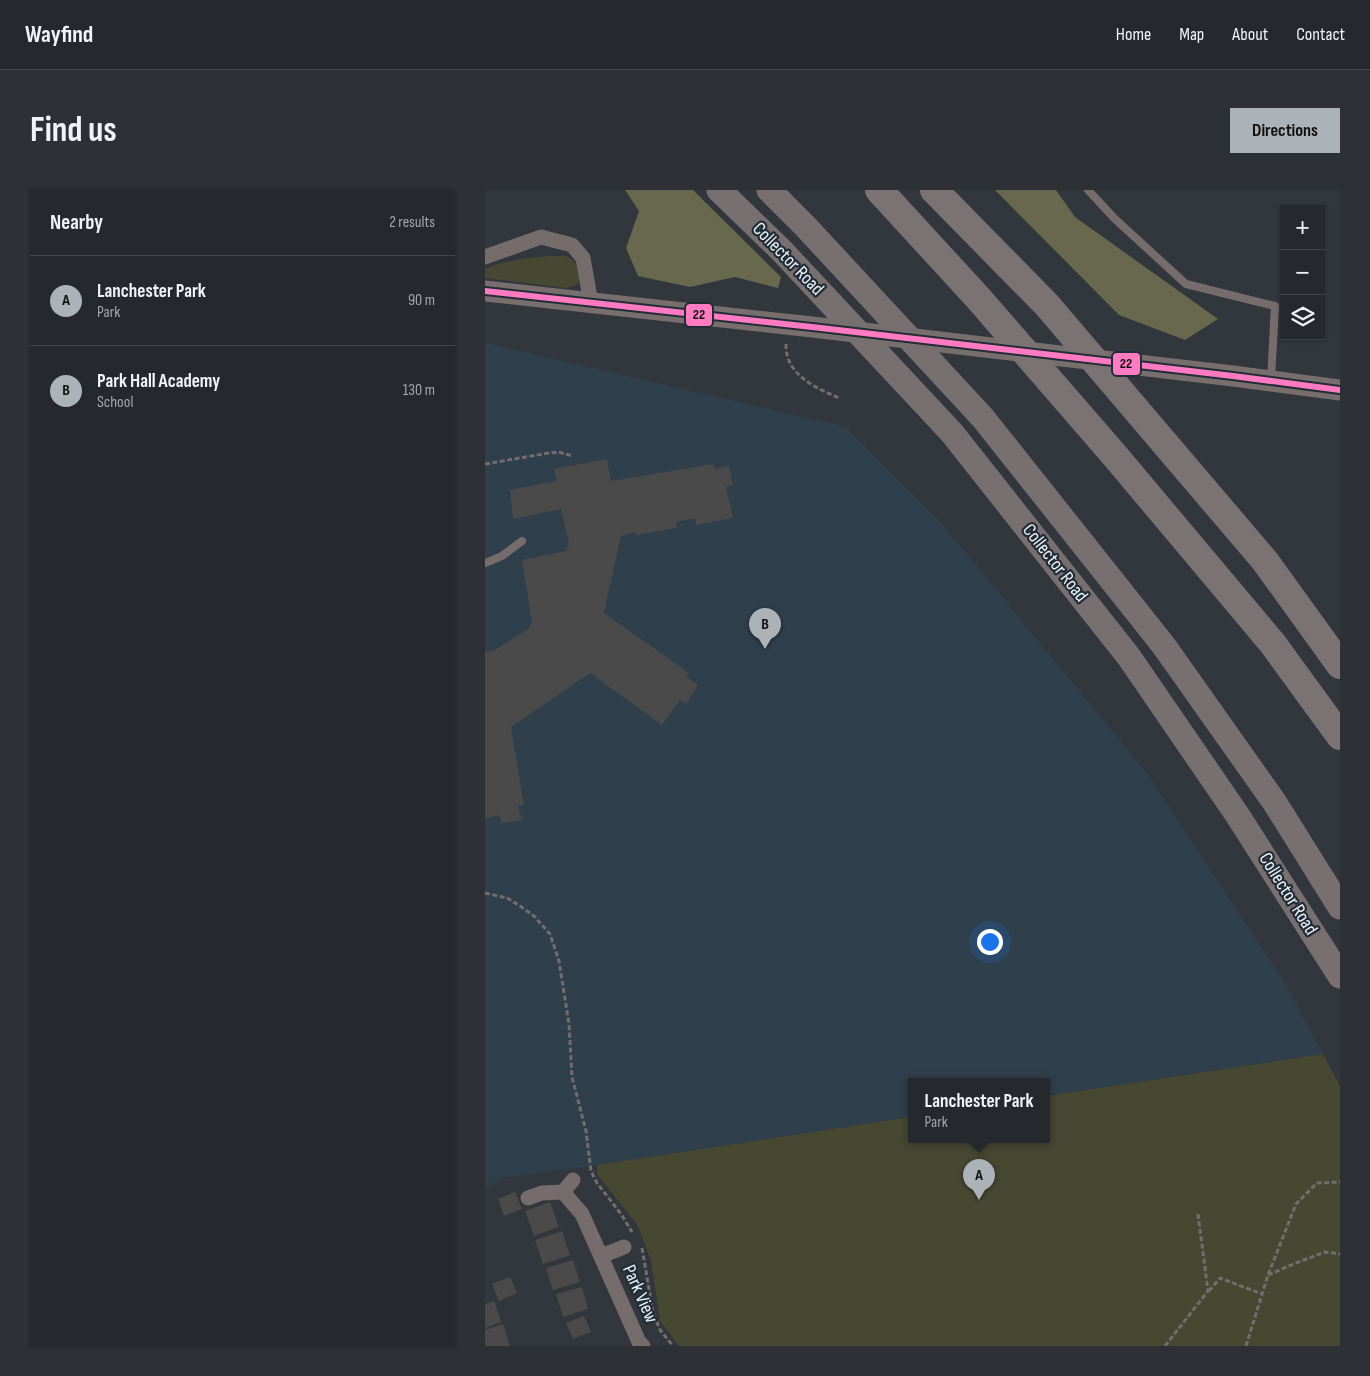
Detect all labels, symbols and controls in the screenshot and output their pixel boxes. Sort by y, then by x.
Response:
text: Wayfind [25,20,93,49]
text: Home [1116,24,1151,45]
text: Map [1179,24,1204,45]
text: About [1232,24,1268,45]
text: Contact [1296,24,1345,45]
button: Directions [1230,108,1340,153]
text: Find us [30,109,117,152]
map controls [1280,205,1325,340]
button: + [1280,205,1325,250]
text: Nearby [50,210,103,235]
text: 2 results [389,213,435,232]
street label: Collector Road [748,218,828,300]
button: − [1280,250,1325,295]
text: Lanchester Park [97,280,206,303]
text: A [62,291,70,310]
text: 90 m [408,291,435,310]
button: layers [1280,295,1325,340]
text: Park [97,303,120,322]
line badge: 22 [685,303,713,327]
text: 22 [693,306,705,323]
line badge: 22 [1112,352,1141,376]
text: 22 [1120,355,1132,372]
text: Park Hall Academy [97,370,220,393]
text: B [62,381,70,400]
text: 130 m [403,381,435,400]
text: School [97,393,133,412]
street label: Collector Road [1017,519,1093,607]
pin: B [749,608,781,649]
street label: Collector Road [1254,849,1322,939]
your location [977,929,1003,955]
popup [908,1078,1050,1143]
text: Lanchester Park [925,1090,1033,1113]
text: Park [925,1113,948,1132]
pin: A [963,1159,995,1200]
street label: Park View [617,1261,663,1327]

